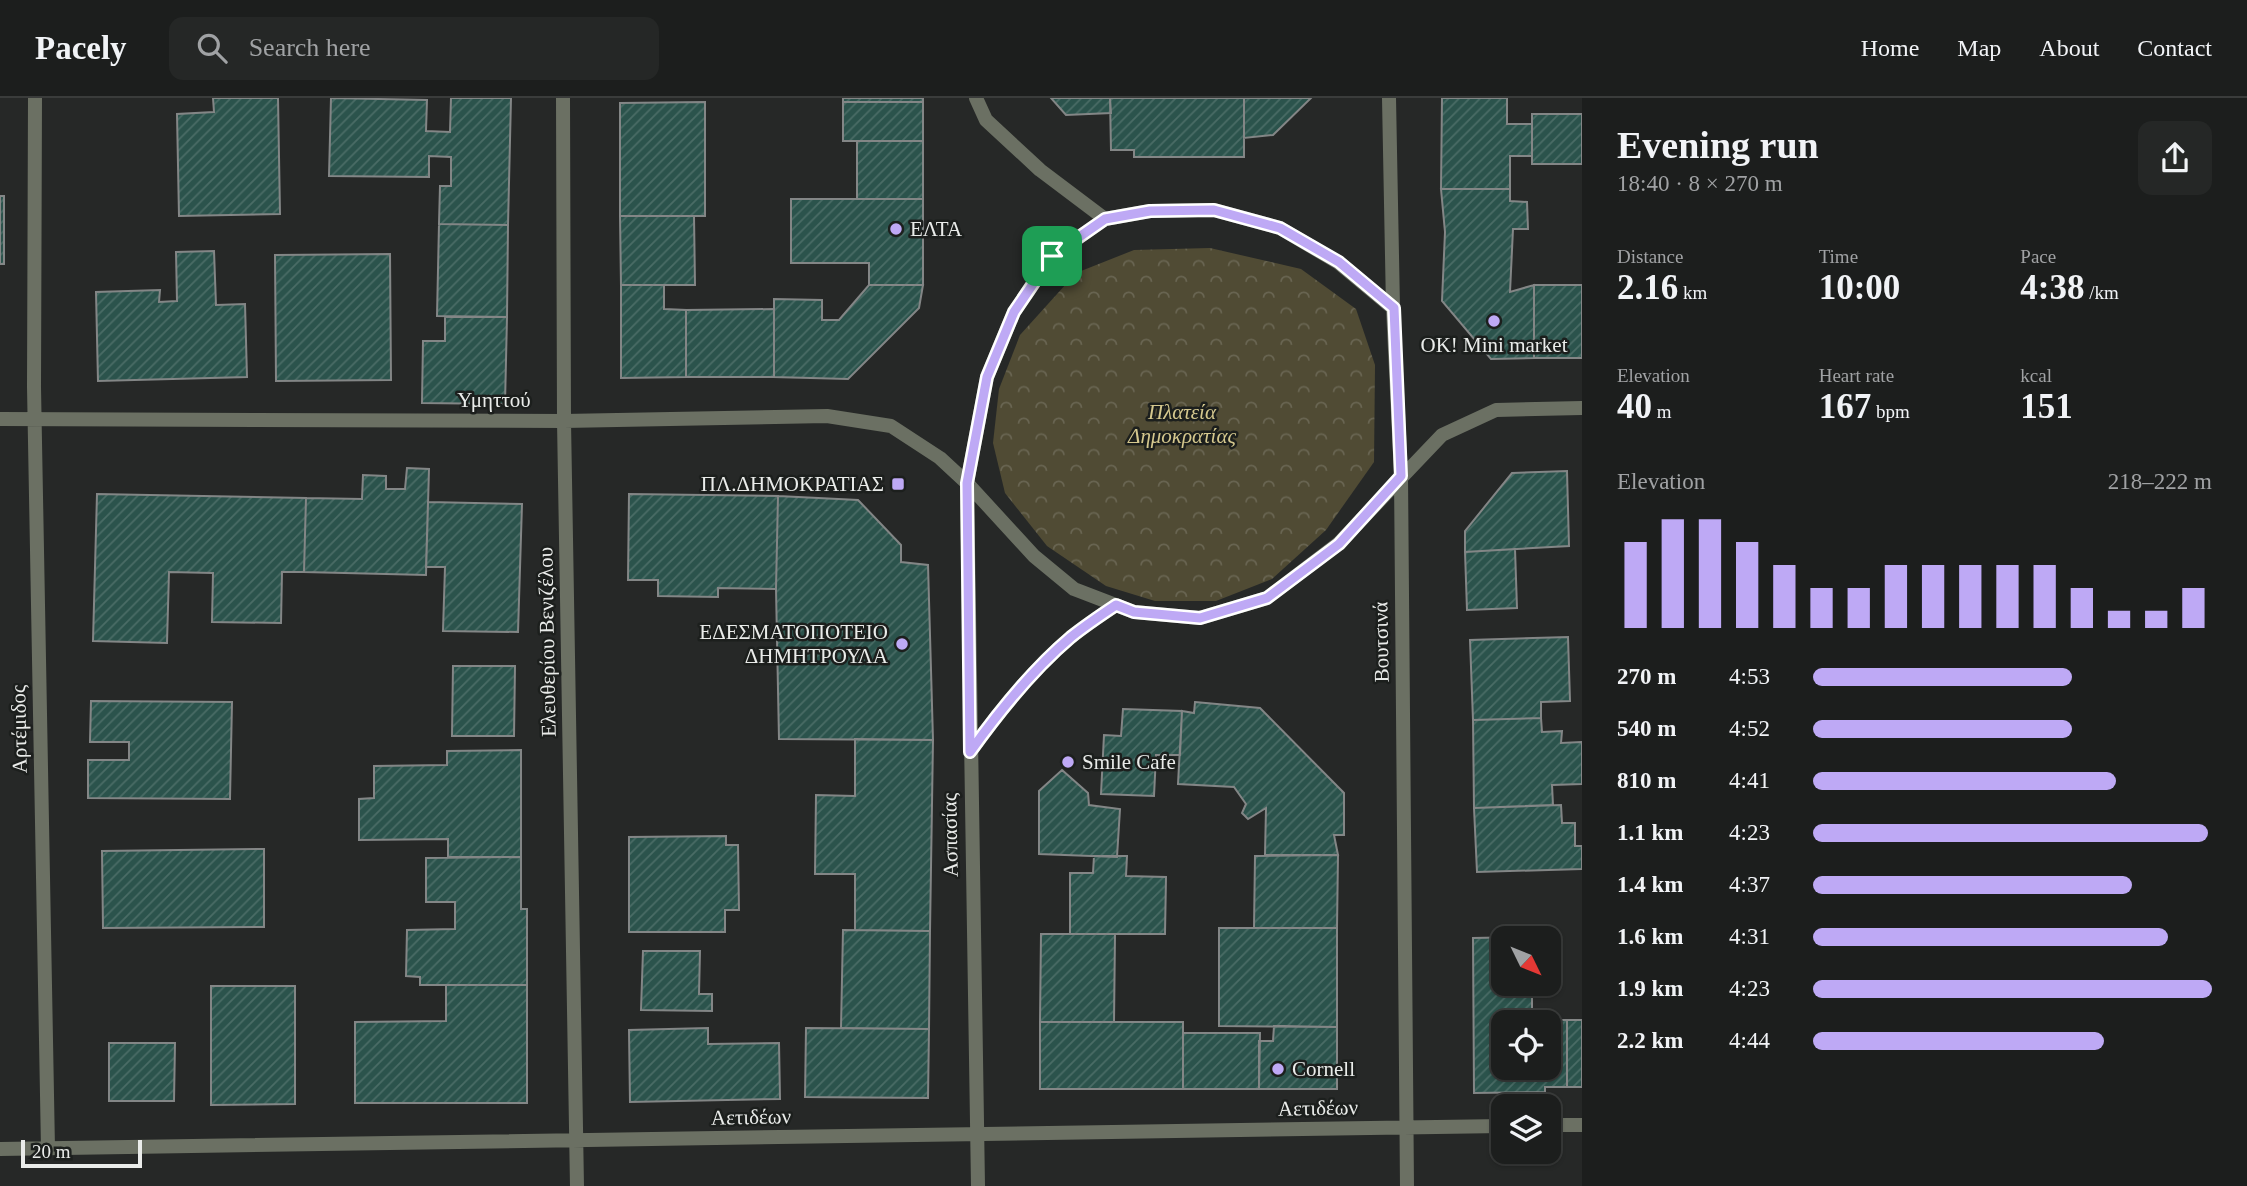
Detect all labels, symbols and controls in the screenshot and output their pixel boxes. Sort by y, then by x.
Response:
search box [169,17,659,80]
icon: search [193,29,231,67]
text: Pacely [35,30,127,66]
text: Search here [249,33,371,62]
text: Home [1861,35,1919,61]
text: Map [1957,35,2001,61]
text: About [2039,35,2099,61]
text: Contact [2137,35,2212,61]
button: share [2138,121,2212,195]
text: Evening run [1617,124,1819,166]
text: 18:40 · 8 × 270 m [1617,171,1783,196]
place label: ΕΛΤΑ [910,217,963,241]
marker: ΕΛΤΑ [888,221,904,237]
pin [1022,226,1082,286]
icon: arrive [1033,237,1071,275]
text: Distance [1617,246,1683,267]
text: Time [1819,246,1858,267]
text: Pace [2020,246,2056,267]
text: 2.16 [1617,268,1678,307]
text: 10:00 [1819,268,1900,307]
text: 4:38 [2020,268,2084,307]
text: km [1678,282,1707,303]
text: /km [2084,282,2119,303]
marker: OK! Mini market [1486,313,1502,329]
place label: OK! Mini market [1421,333,1568,357]
text: Elevation [1617,365,1690,386]
text: Heart rate [1819,365,1894,386]
text: kcal [2020,365,2052,386]
text: 40 [1617,387,1652,426]
text: 167 [1819,387,1871,426]
text: 151 [2020,387,2073,426]
street label: Υμηττού [457,388,531,412]
park label: Πλατεία Δημοκρατίας [1127,400,1236,448]
text: m [1652,401,1672,422]
text: bpm [1871,401,1910,422]
text: Elevation [1617,469,1705,494]
text: 218–222 m [2108,469,2212,494]
place label: ΠΛ.ΔΗΜΟΚΡΑΤΙΑΣ [701,472,884,496]
marker: ΠΛ.ΔΗΜΟΚΡΑΤΙΑΣ [890,476,906,492]
street label: Ελευθερίου Βενιζέλου [533,547,561,737]
street label: Βουτσινά [1368,601,1394,683]
place label: ΕΔΕΣΜΑΤΟΠΟΤΕΙΟ ΔΗΜΗΤΡΟΥΛΑ [699,620,889,668]
marker: ΕΔΕΣΜΑΤΟΠΟΤΕΙΟ ΔΗΜΗΤΡΟΥΛΑ [894,636,910,652]
text: 270 m [1617,664,1676,689]
text: 4:53 [1729,664,1770,689]
street label: Αρτέμιδος [6,684,32,773]
text: 540 m [1617,716,1676,741]
text: 4:52 [1729,716,1770,741]
place label: Smile Cafe [1082,750,1176,774]
marker: Smile Cafe [1060,754,1076,770]
text: 810 m [1617,768,1676,793]
text: 4:41 [1729,768,1770,793]
street label: Ασπασίας [937,792,963,877]
text: 1.1 km [1617,820,1683,845]
text: 4:23 [1729,820,1770,845]
text: 1.4 km [1617,872,1683,897]
text: 4:37 [1729,872,1770,897]
text: 1.6 km [1617,924,1683,949]
text: 4:31 [1729,924,1770,949]
north arrow [1491,926,1561,996]
map controls [1491,926,1561,1164]
text: 1.9 km [1617,976,1683,1001]
text: 4:23 [1729,976,1770,1001]
button: locate [1491,1010,1561,1080]
text: 2.2 km [1617,1028,1683,1053]
text: 4:44 [1729,1028,1770,1053]
place label: Cornell [1292,1057,1355,1081]
marker: Cornell [1270,1061,1286,1077]
button: layers [1491,1094,1561,1164]
street label: Αετιδέων [1278,1095,1358,1121]
street label: Αετιδέων [711,1104,791,1130]
scale bar [21,1137,142,1169]
text: 20 m [32,1141,71,1162]

